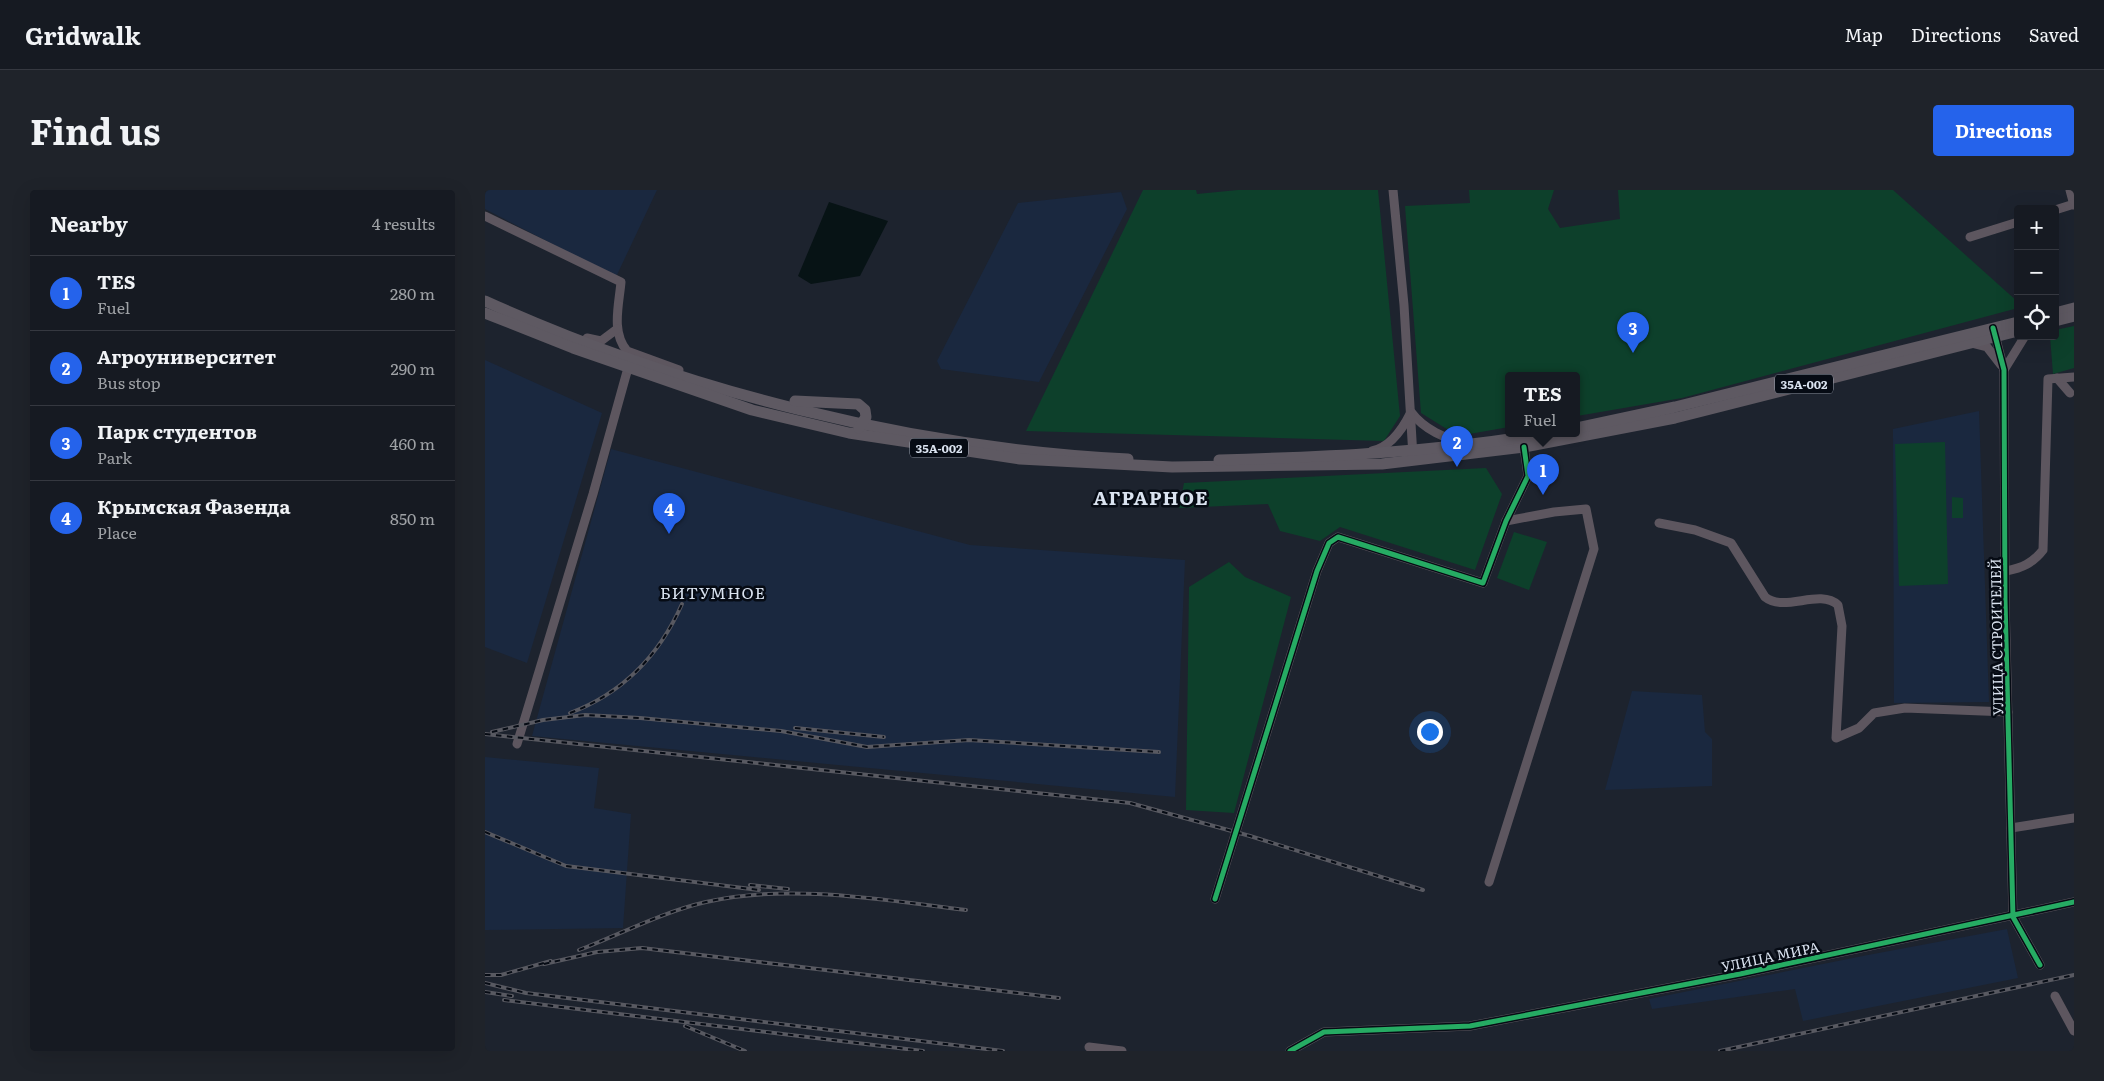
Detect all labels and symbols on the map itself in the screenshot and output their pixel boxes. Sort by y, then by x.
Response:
pin: 3 [1617,312,1649,353]
road number: 35А-002 [1775,374,1833,393]
pin: 2 [1441,426,1473,467]
road number: 35А-002 [910,438,968,458]
pin: 1 [1527,454,1559,495]
district label: АГРАРНОЕ [1093,483,1209,511]
pin: 4 [653,493,685,534]
street label: УЛИЦА СТРОИТЕЛЕЙ [1985,558,2007,716]
district label: БИТУМНОЕ [660,580,766,604]
your location [1417,719,1443,745]
street label: УЛИЦА МИРА [1719,936,1822,976]

